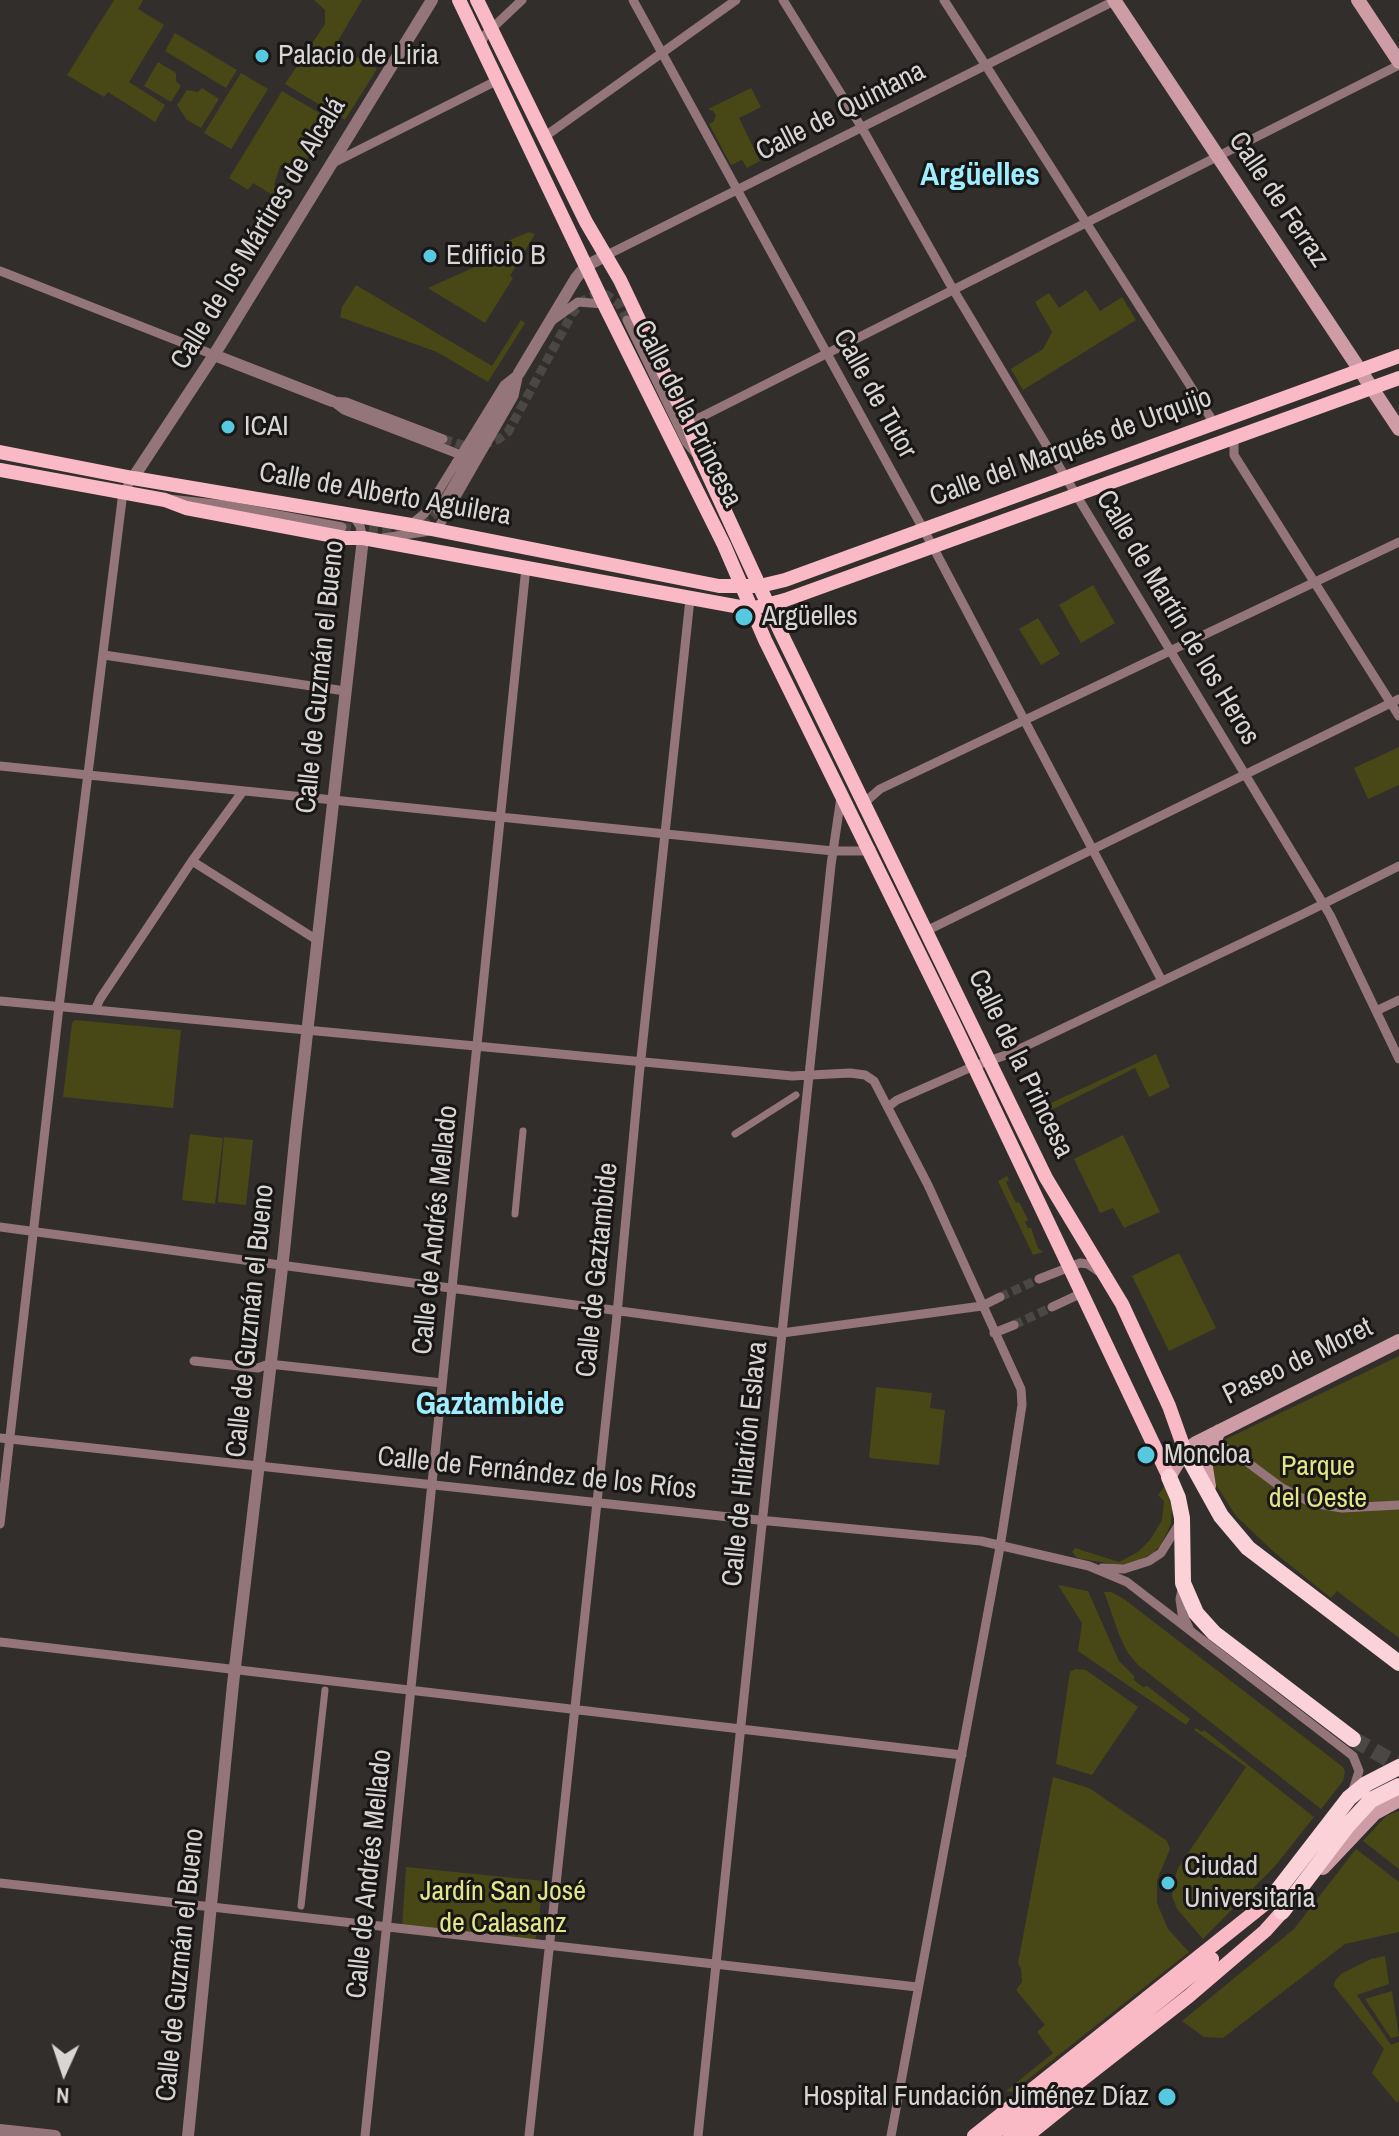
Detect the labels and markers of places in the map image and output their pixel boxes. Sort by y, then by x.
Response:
place label: Palacio de Liria [278,39,439,73]
marker: Palacio de Liria [253,47,271,65]
place label: Edificio B [446,239,546,273]
marker: Edificio B [421,247,439,265]
place label: ICAI [244,410,289,444]
marker: ICAI [219,418,237,436]
place label: Argüelles [762,600,858,634]
marker: Argüelles [733,606,755,628]
place label: Moncloa [1164,1438,1251,1472]
marker: Moncloa [1135,1444,1157,1466]
place label: Ciudad Universitaria [1184,1850,1315,1916]
marker: Ciudad Universitaria [1159,1874,1177,1892]
place label: Hospital Fundación Jiménez Díaz [803,2080,1149,2114]
marker: Hospital Fundación Jiménez Díaz [1156,2086,1178,2108]

